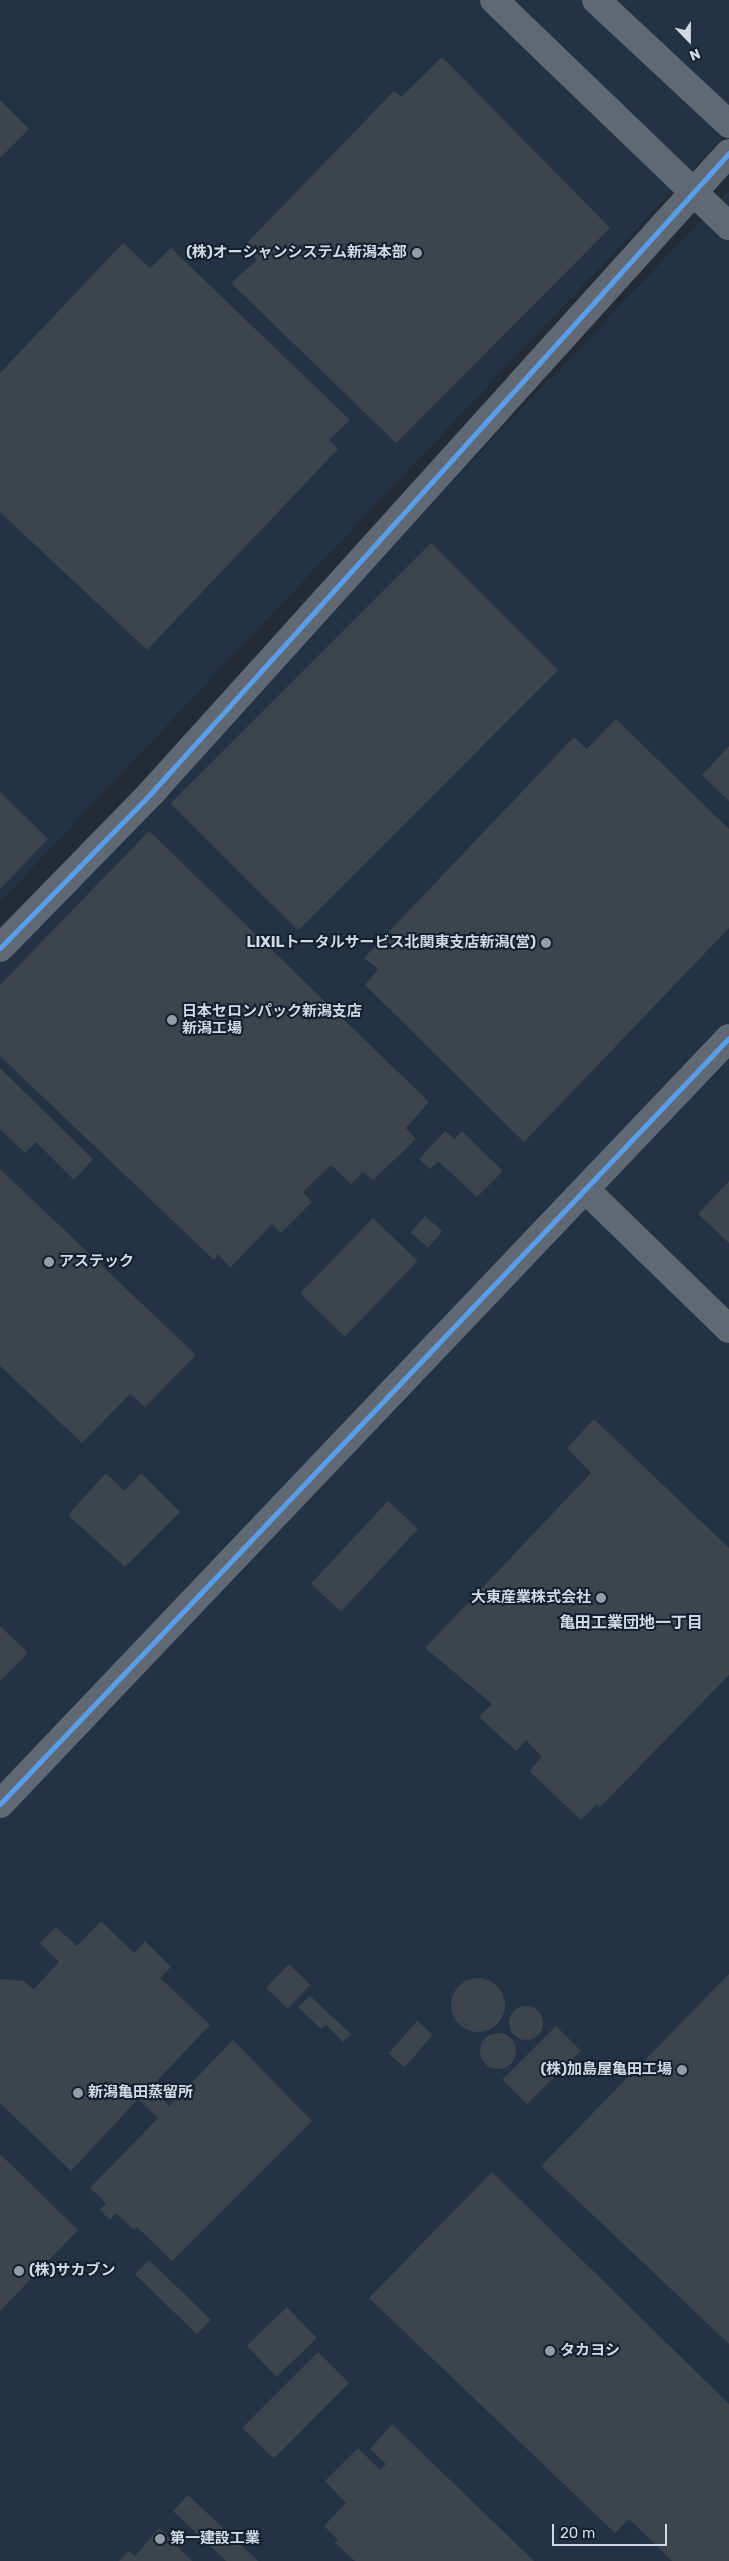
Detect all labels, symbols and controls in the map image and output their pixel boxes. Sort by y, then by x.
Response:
north arrow [664,15,714,65]
text: N [687,45,703,64]
place label: (株)オーシャンシステム新潟本部 [185,244,407,262]
marker: (株)オーシャンシステム新潟本部 [411,247,423,259]
place label: LIXILトータルサービス北関東支店新潟(営) [247,934,536,952]
marker: LIXILトータルサービス北関東支店新潟(営) [540,937,552,949]
place label: 日本セロンパック新潟支店 新潟工場 [182,1002,362,1037]
marker: 日本セロンパック新潟支店 新潟工場 [166,1014,178,1026]
place label: アステック [59,1253,134,1271]
marker: アステック [43,1256,55,1268]
place label: 大東産業株式会社 [471,1589,591,1607]
marker: 大東産業株式会社 [595,1592,607,1604]
district label: 亀田工業団地一丁目 [559,1613,703,1633]
place label: (株)加島屋亀田工場 [540,2061,672,2079]
marker: (株)加島屋亀田工場 [676,2064,688,2076]
place label: 新潟亀田蒸留所 [88,2084,193,2102]
marker: 新潟亀田蒸留所 [72,2087,84,2099]
place label: (株)サカブン [29,2262,116,2280]
marker: (株)サカブン [13,2265,25,2277]
place label: タカヨシ [560,2342,620,2360]
marker: タカヨシ [544,2345,556,2357]
scale bar [554,2514,669,2546]
text: 20 m [560,2524,595,2542]
place label: 第一建設工業 [170,2530,260,2548]
marker: 第一建設工業 [154,2533,166,2545]

